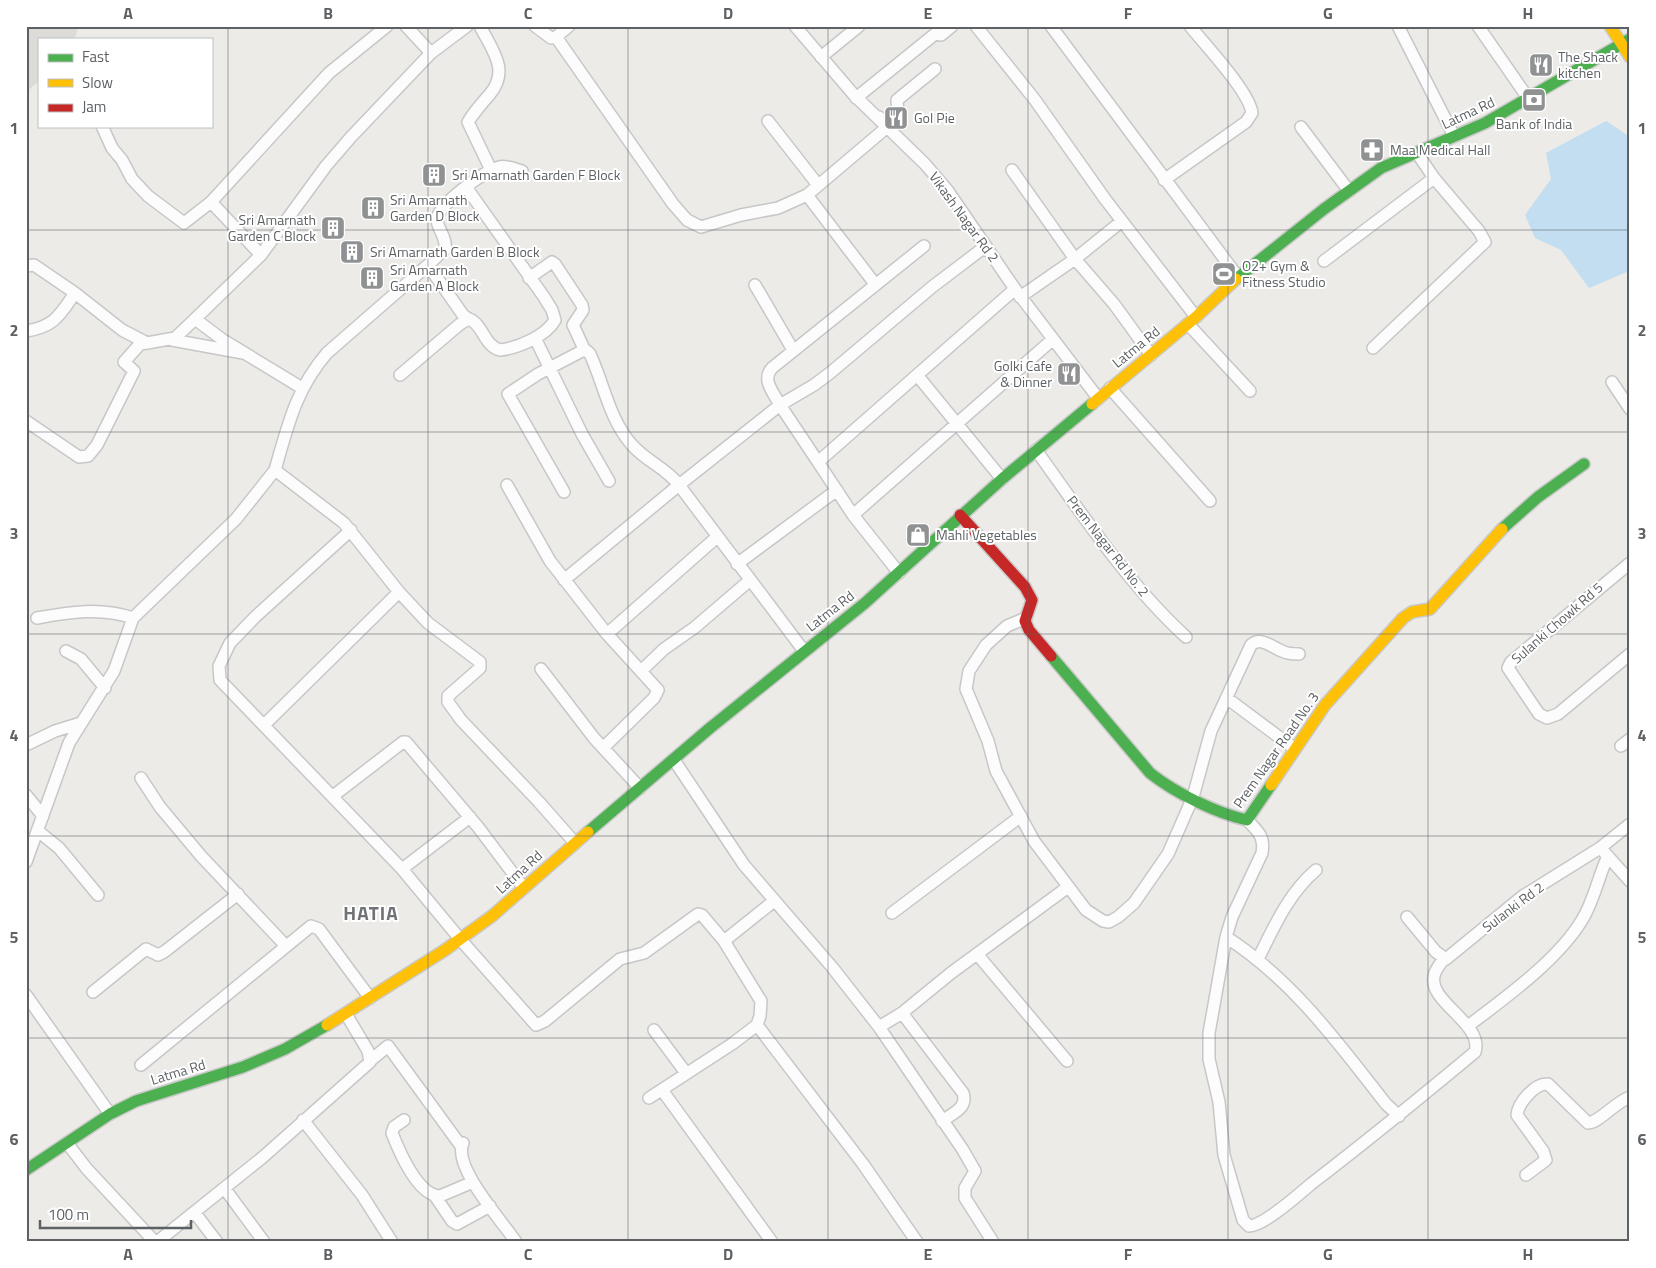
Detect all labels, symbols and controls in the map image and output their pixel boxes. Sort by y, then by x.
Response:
text: A [123,1,133,25]
text: B [323,1,333,25]
text: C [524,1,533,25]
text: D [723,1,733,25]
text: E [924,1,933,25]
text: F [1124,1,1133,25]
text: G [1323,1,1333,25]
text: H [1523,1,1533,25]
legend [38,38,212,128]
text: Fast [82,45,110,68]
place label: The Shack kitchen [1558,46,1618,83]
restaurant icon: The Shack kitchen [1528,52,1554,78]
text: Slow [82,71,113,94]
bank icon: Bank of India [1521,87,1547,113]
street label: Latma Rd [1438,91,1498,134]
text: Jam [82,95,106,118]
restaurant icon: Gol Pie [883,105,909,131]
place label: Gol Pie [914,107,955,128]
place label: Bank of India [1496,113,1572,134]
text: 1 [10,116,18,140]
text: 1 [1638,116,1646,140]
pharmacy icon: Maa Medical Hall [1359,137,1385,163]
place label: Maa Medical Hall [1390,139,1490,160]
building icon: Sri Amarnath Garden F Block [421,162,447,188]
place label: Sri Amarnath Garden F Block [452,164,621,185]
street label: Vikash Nagar Rd 2 [924,167,1004,266]
place label: Sri Amarnath Garden D Block [390,189,480,226]
building icon: Sri Amarnath Garden D Block [360,195,386,221]
place label: Sri Amarnath Garden C Block [228,209,316,246]
building icon: Sri Amarnath Garden C Block [320,215,346,241]
building icon: Sri Amarnath Garden B Block [339,239,365,265]
place label: Sri Amarnath Garden B Block [370,241,540,262]
place label: O2+ Gym & Fitness Studio [1242,255,1326,292]
place label: Sri Amarnath Garden A Block [390,259,479,296]
sports icon: O2+ Gym & Fitness Studio [1211,261,1237,287]
building icon: Sri Amarnath Garden A Block [359,265,385,291]
text: 2 [10,318,18,342]
text: 2 [1638,318,1646,342]
street label: Latma Rd [1107,321,1164,373]
place label: Golki Cafe & Dinner [994,355,1052,392]
restaurant icon: Golki Cafe & Dinner [1056,361,1082,387]
street label: Prem Nagar Rd No. 2 [1062,491,1155,601]
text: 3 [10,521,18,545]
text: 3 [1638,521,1646,545]
shop icon: Mahli Vegetables [905,522,931,548]
place label: Mahli Vegetables [936,524,1037,545]
street label: Sulanki Chowk Rd 5 [1506,577,1607,668]
street label: Latma Rd [801,585,858,636]
street label: Prem Nagar Road No. 3 [1228,687,1324,812]
text: 4 [10,723,19,747]
text: 4 [1638,723,1647,747]
street label: Latma Rd [491,845,547,898]
street label: Sulanki Rd 2 [1477,876,1548,937]
district label: HATIA [343,898,399,927]
text: 5 [10,925,19,949]
text: 5 [1638,925,1647,949]
street label: Latma Rd [148,1053,208,1090]
text: 6 [10,1127,19,1151]
text: 6 [1638,1127,1647,1151]
scale bar [40,1198,191,1230]
text: 100 m [48,1203,89,1226]
text: A [123,1242,133,1266]
text: B [323,1242,333,1266]
text: C [524,1242,533,1266]
text: D [723,1242,733,1266]
text: E [924,1242,933,1266]
text: F [1124,1242,1133,1266]
text: G [1323,1242,1333,1266]
text: H [1523,1242,1533,1266]

